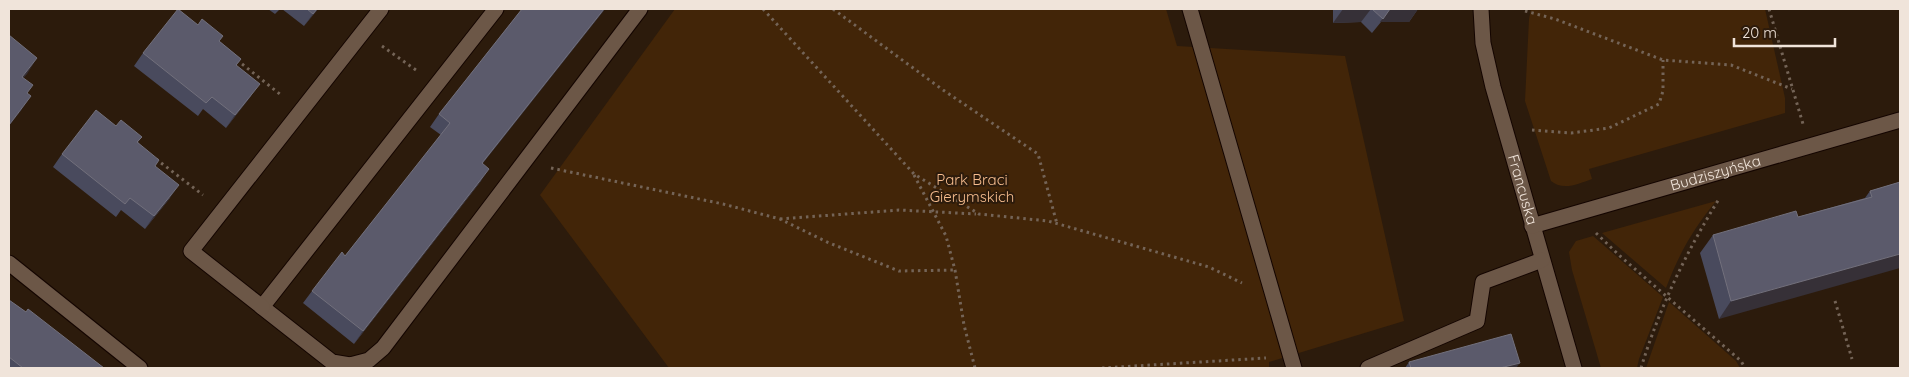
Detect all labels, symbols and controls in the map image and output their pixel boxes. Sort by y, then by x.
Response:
scale bar [1734,15,1835,47]
text: 20 m [1742,23,1777,42]
street label: Budziszyńska [1668,151,1763,195]
street label: Francuska [1504,152,1542,227]
park label: Park Braci Gierymskich [930,170,1014,206]

